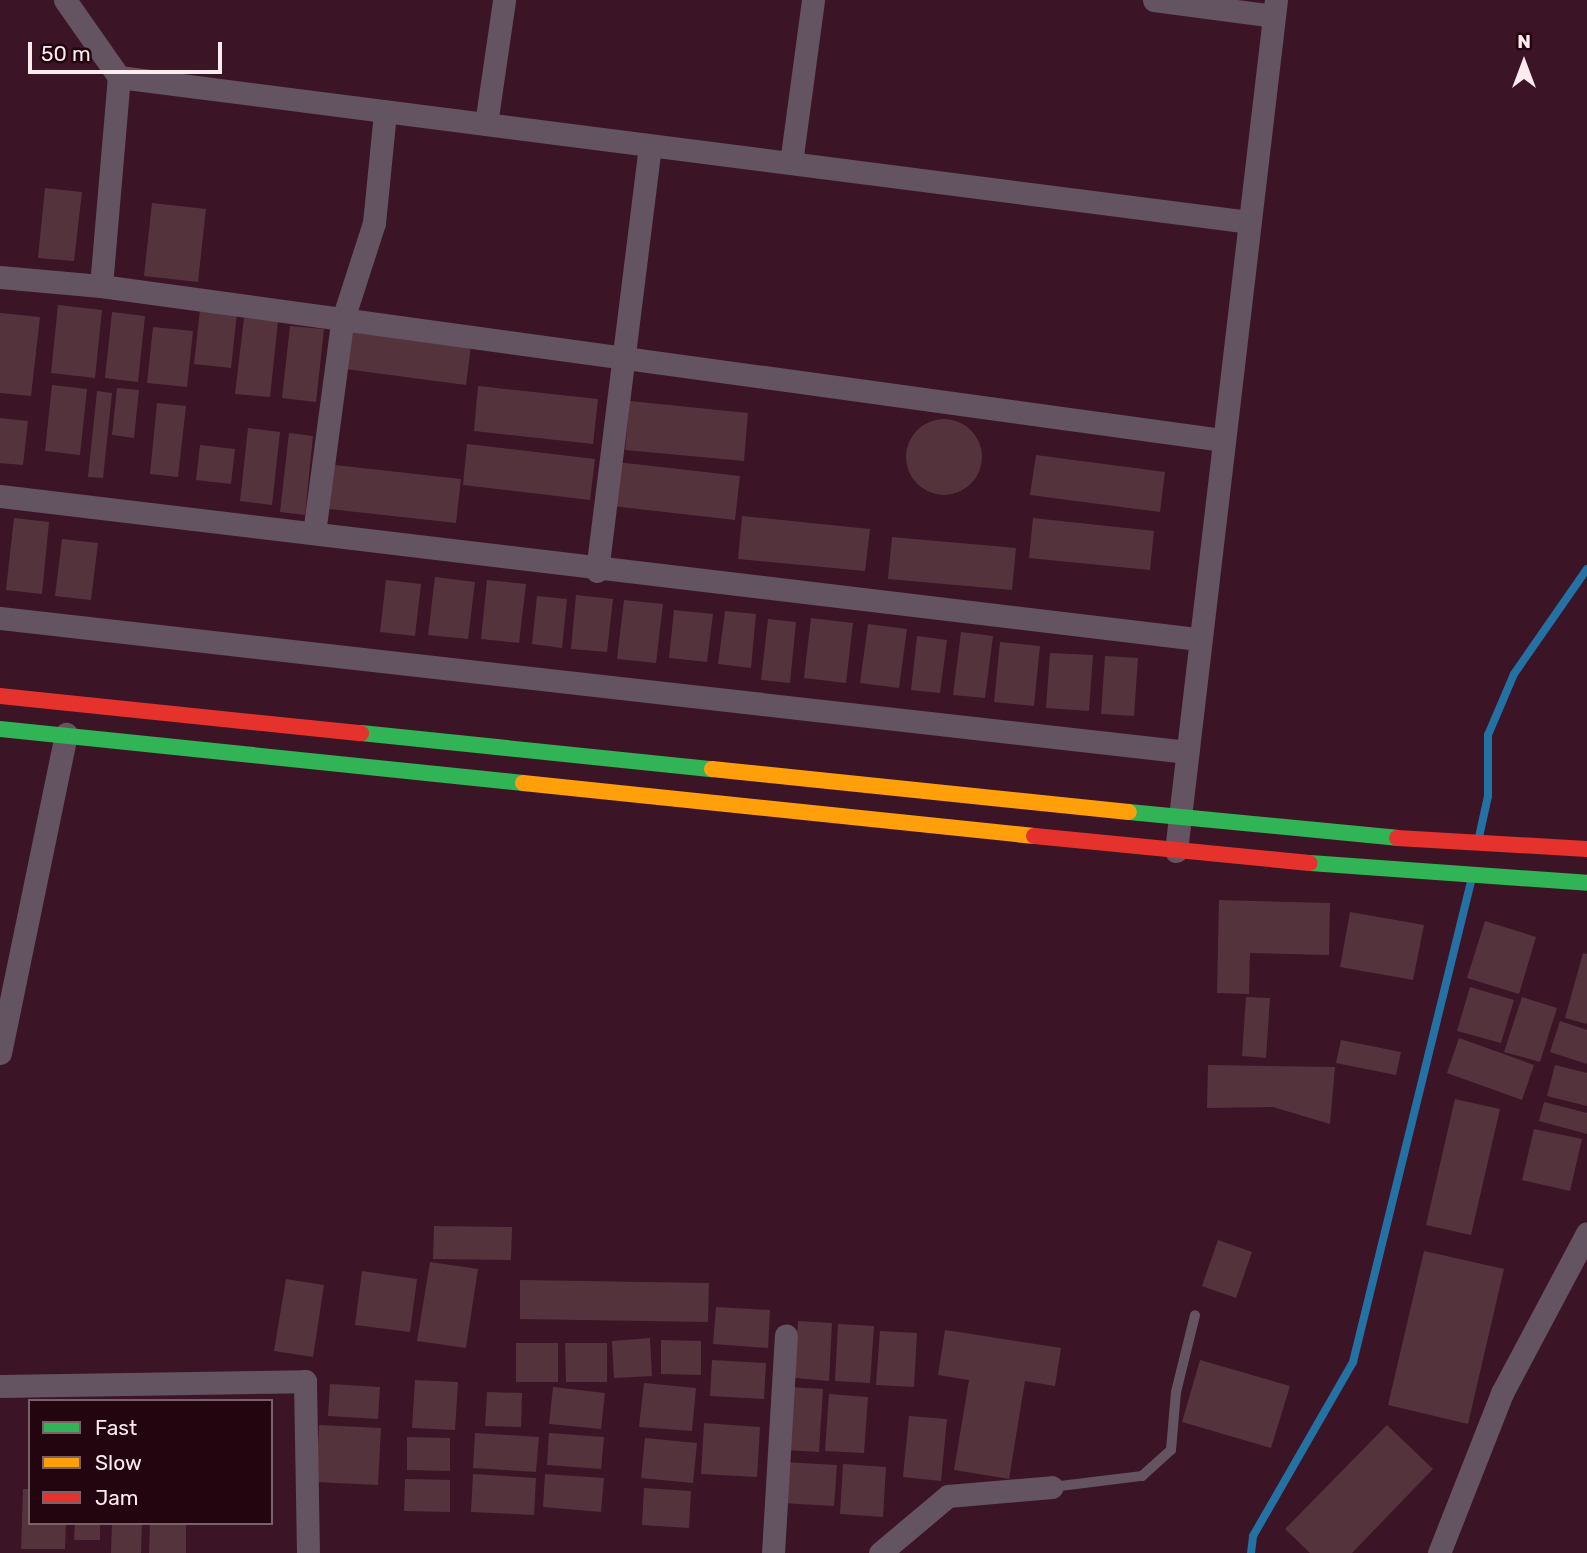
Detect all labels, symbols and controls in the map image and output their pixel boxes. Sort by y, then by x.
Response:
scale bar [32,28,226,72]
north arrow [1489,28,1559,98]
text: N [1517,30,1531,53]
text: 50 m [41,41,91,66]
legend [28,1399,273,1525]
text: Fast [95,1415,137,1440]
text: Slow [95,1450,142,1475]
text: Jam [95,1485,139,1510]

